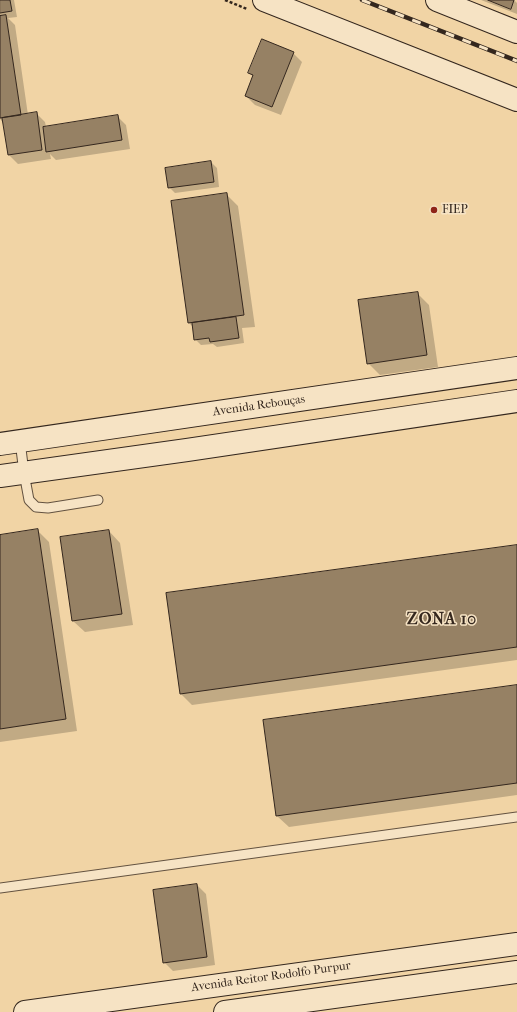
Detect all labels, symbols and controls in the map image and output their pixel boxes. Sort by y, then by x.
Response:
place label: FIEP [442,203,468,217]
marker: FIEP [429,205,439,215]
street label: Avenida Rebouças [212,392,306,420]
district label: ZONA 10 [407,610,477,630]
street label: Avenida Reitor Rodolfo Purpur [190,959,352,995]

